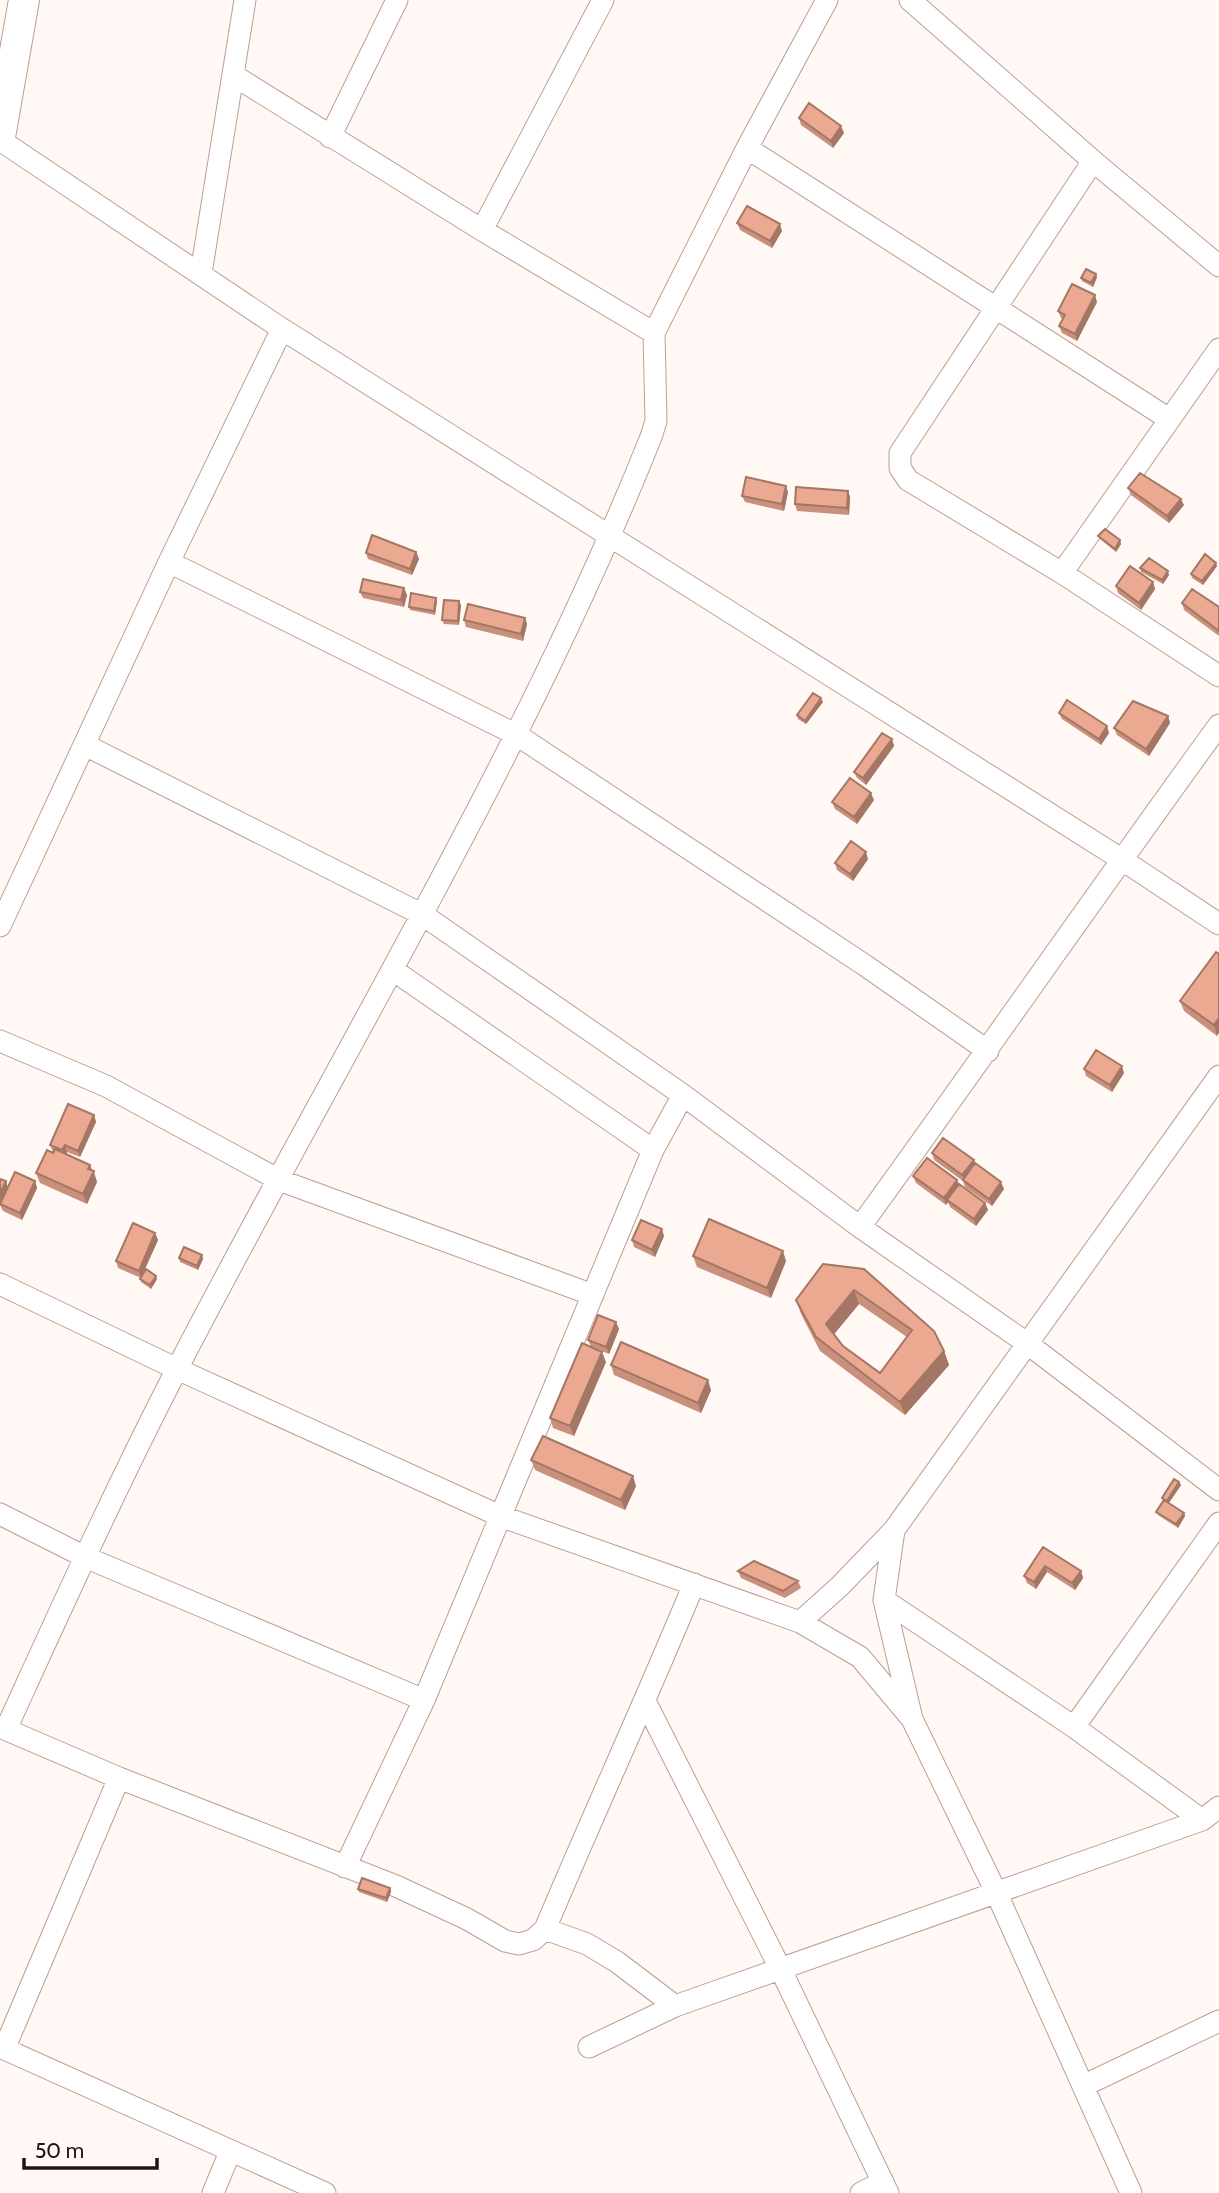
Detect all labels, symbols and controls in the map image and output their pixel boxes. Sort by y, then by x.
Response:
scale bar [24,2126,158,2170]
text: 50 m [35,2138,84,2163]

